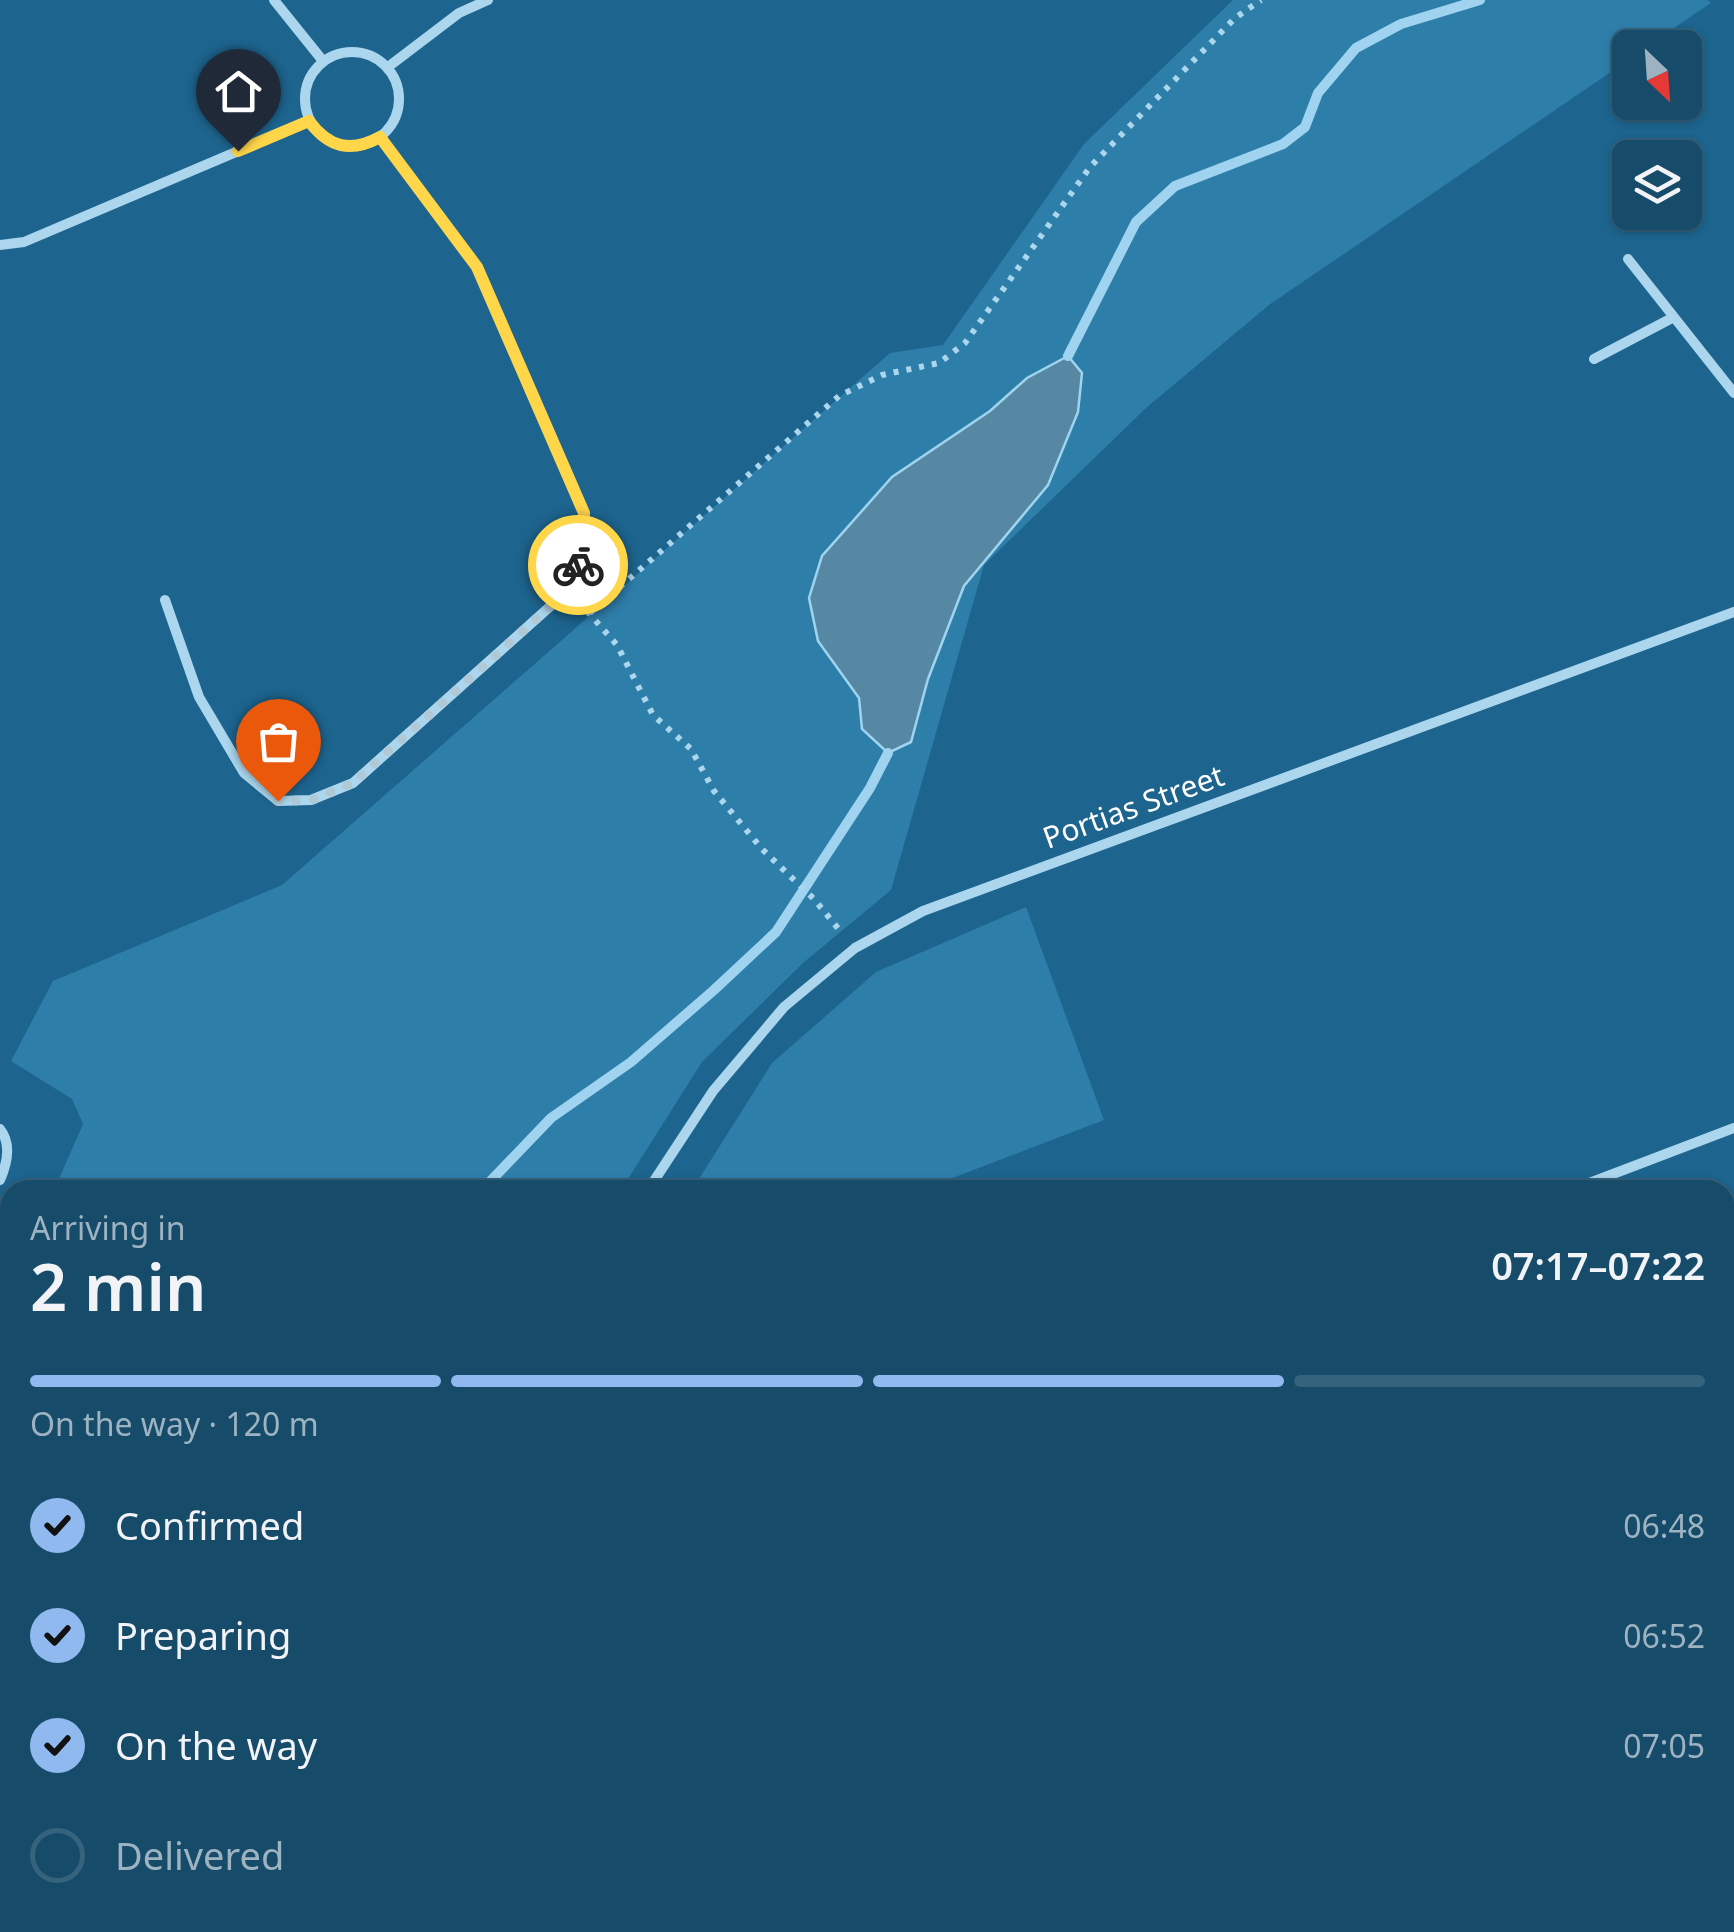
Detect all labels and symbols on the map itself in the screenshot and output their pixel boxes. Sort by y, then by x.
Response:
north arrow [1612,30,1702,120]
pin [196,49,281,152]
courier [528,515,628,615]
pin [236,699,321,802]
street label: Portias Street [1037,754,1229,858]

